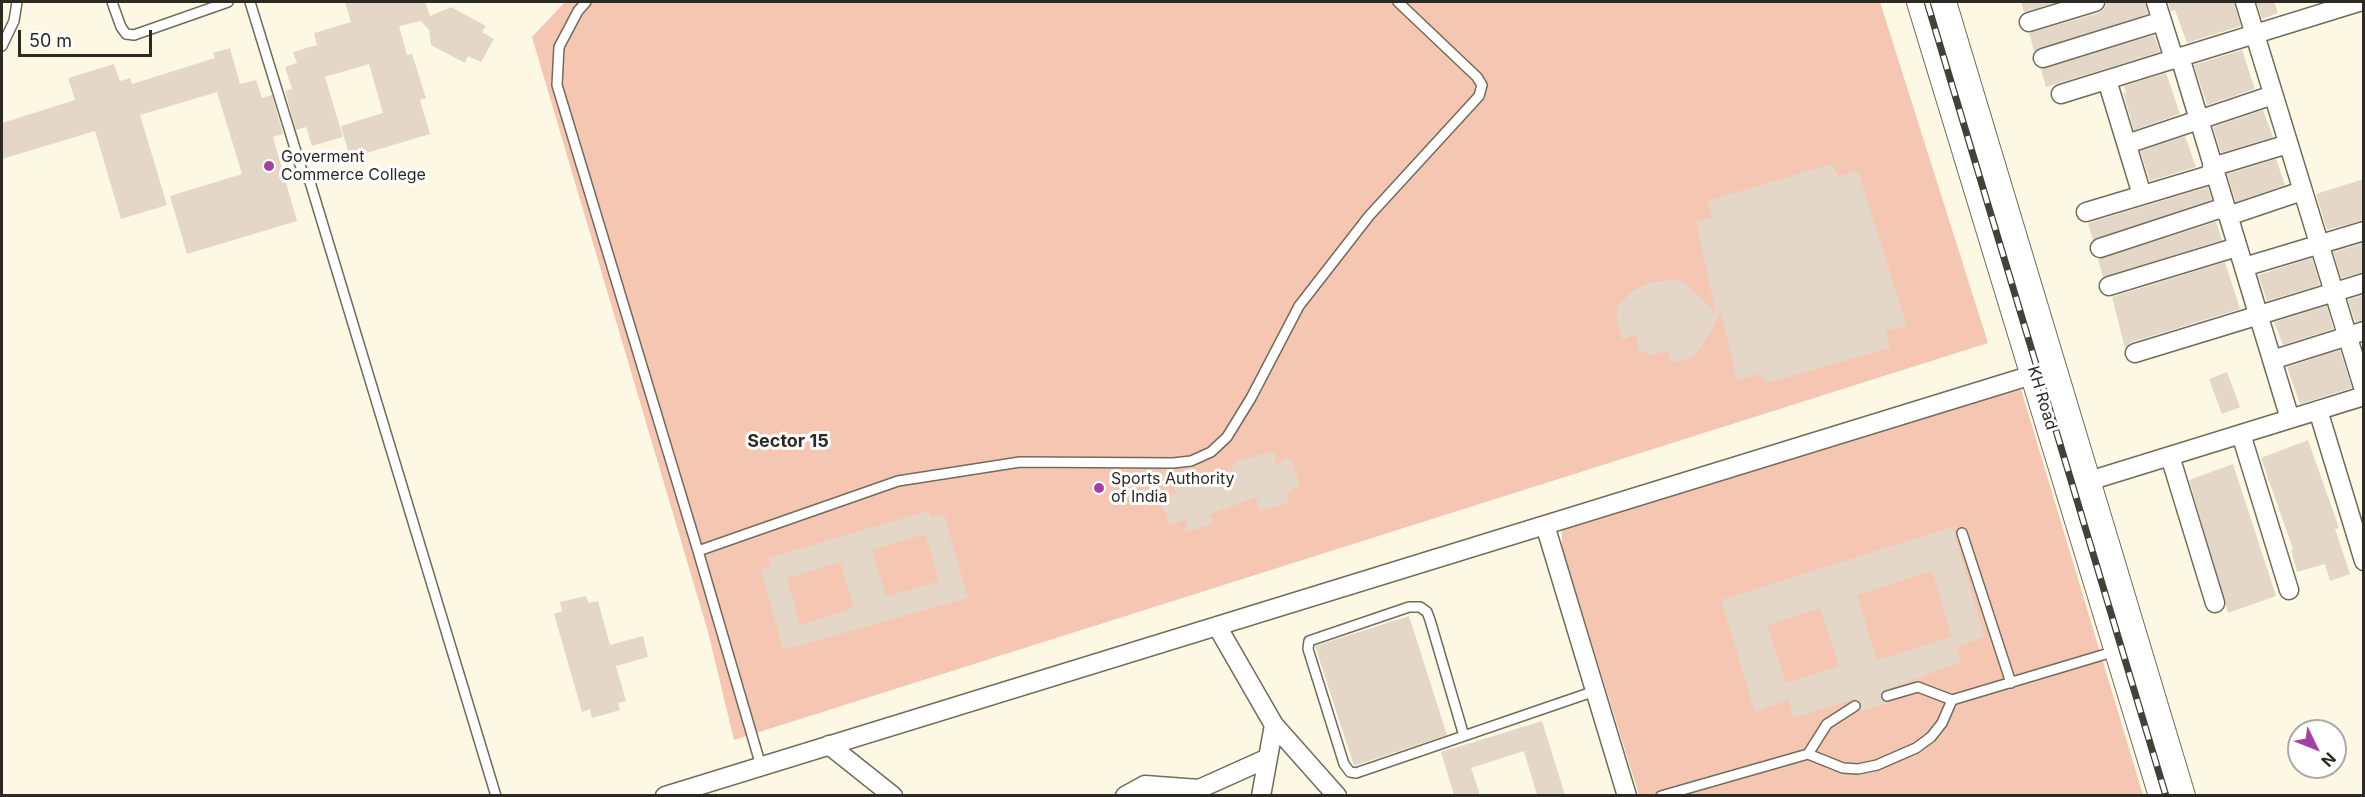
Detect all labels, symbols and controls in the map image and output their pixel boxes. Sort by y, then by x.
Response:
scale bar [21,18,154,56]
text: 50 m [29,30,72,51]
place label: Goverment Commerce College [281,147,426,185]
marker: Goverment Commerce College [262,159,276,173]
street label: KH Road [2023,364,2061,432]
district label: Sector 15 [747,431,829,453]
place label: Sports Authority of India [1111,469,1234,507]
marker: Sports Authority of India [1092,481,1106,495]
north arrow [2287,719,2347,779]
text: N [2317,749,2340,771]

